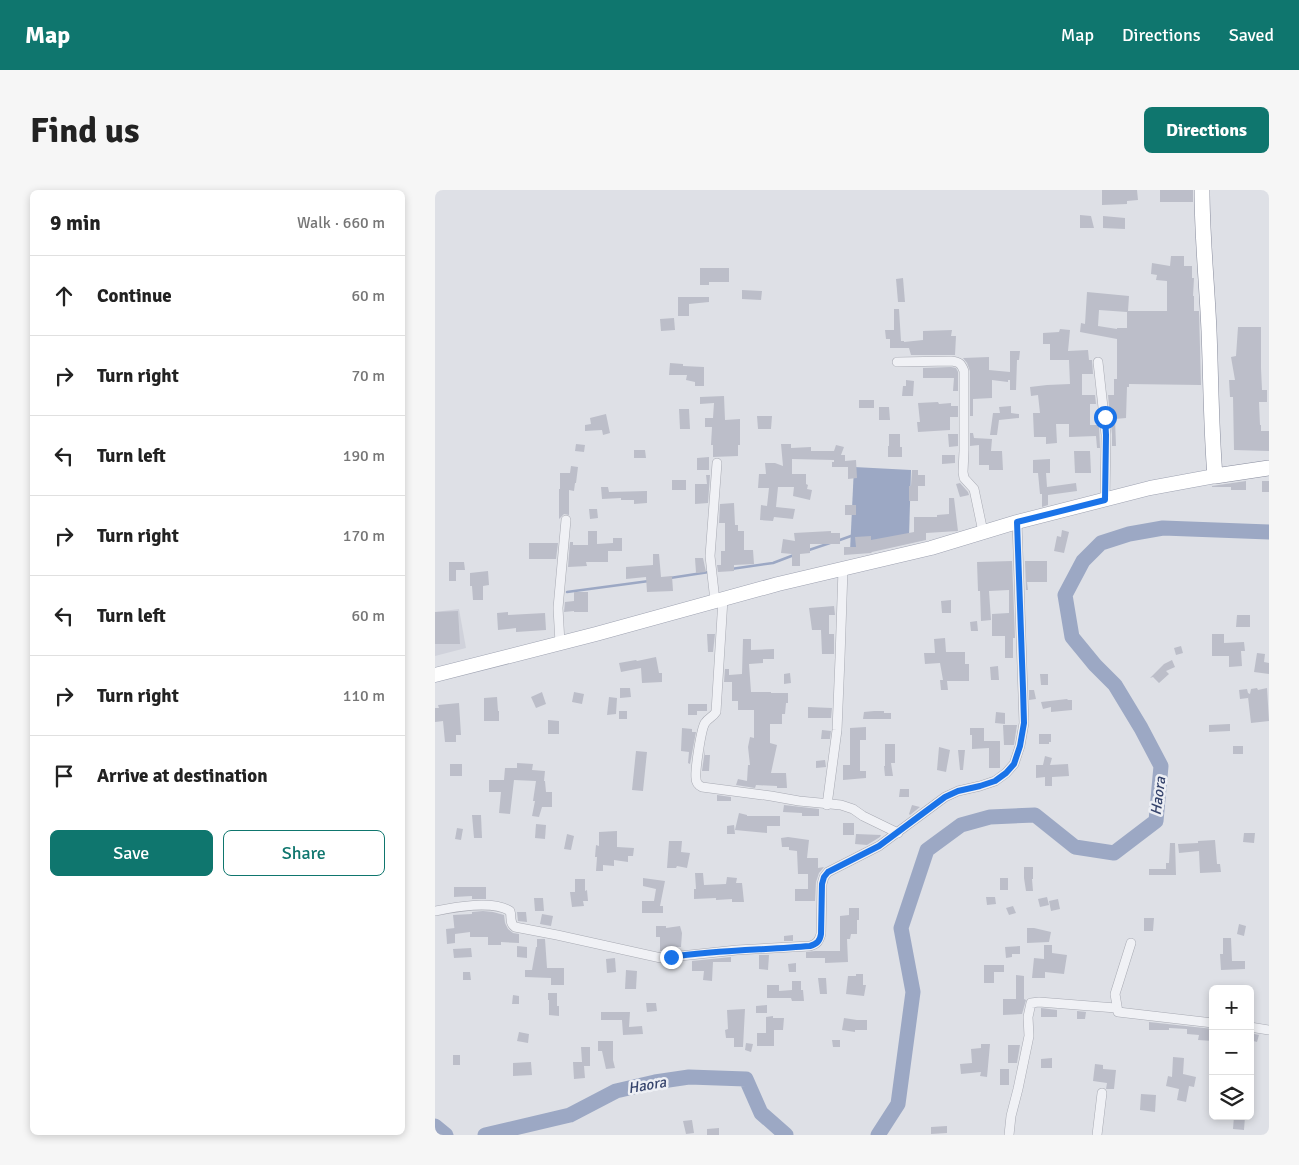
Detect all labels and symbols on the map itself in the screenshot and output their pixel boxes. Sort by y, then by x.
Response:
route start [1094,406,1117,429]
water label: Haora [1147,775,1169,816]
route end [660,946,683,969]
water label: Haora [626,1073,668,1097]

